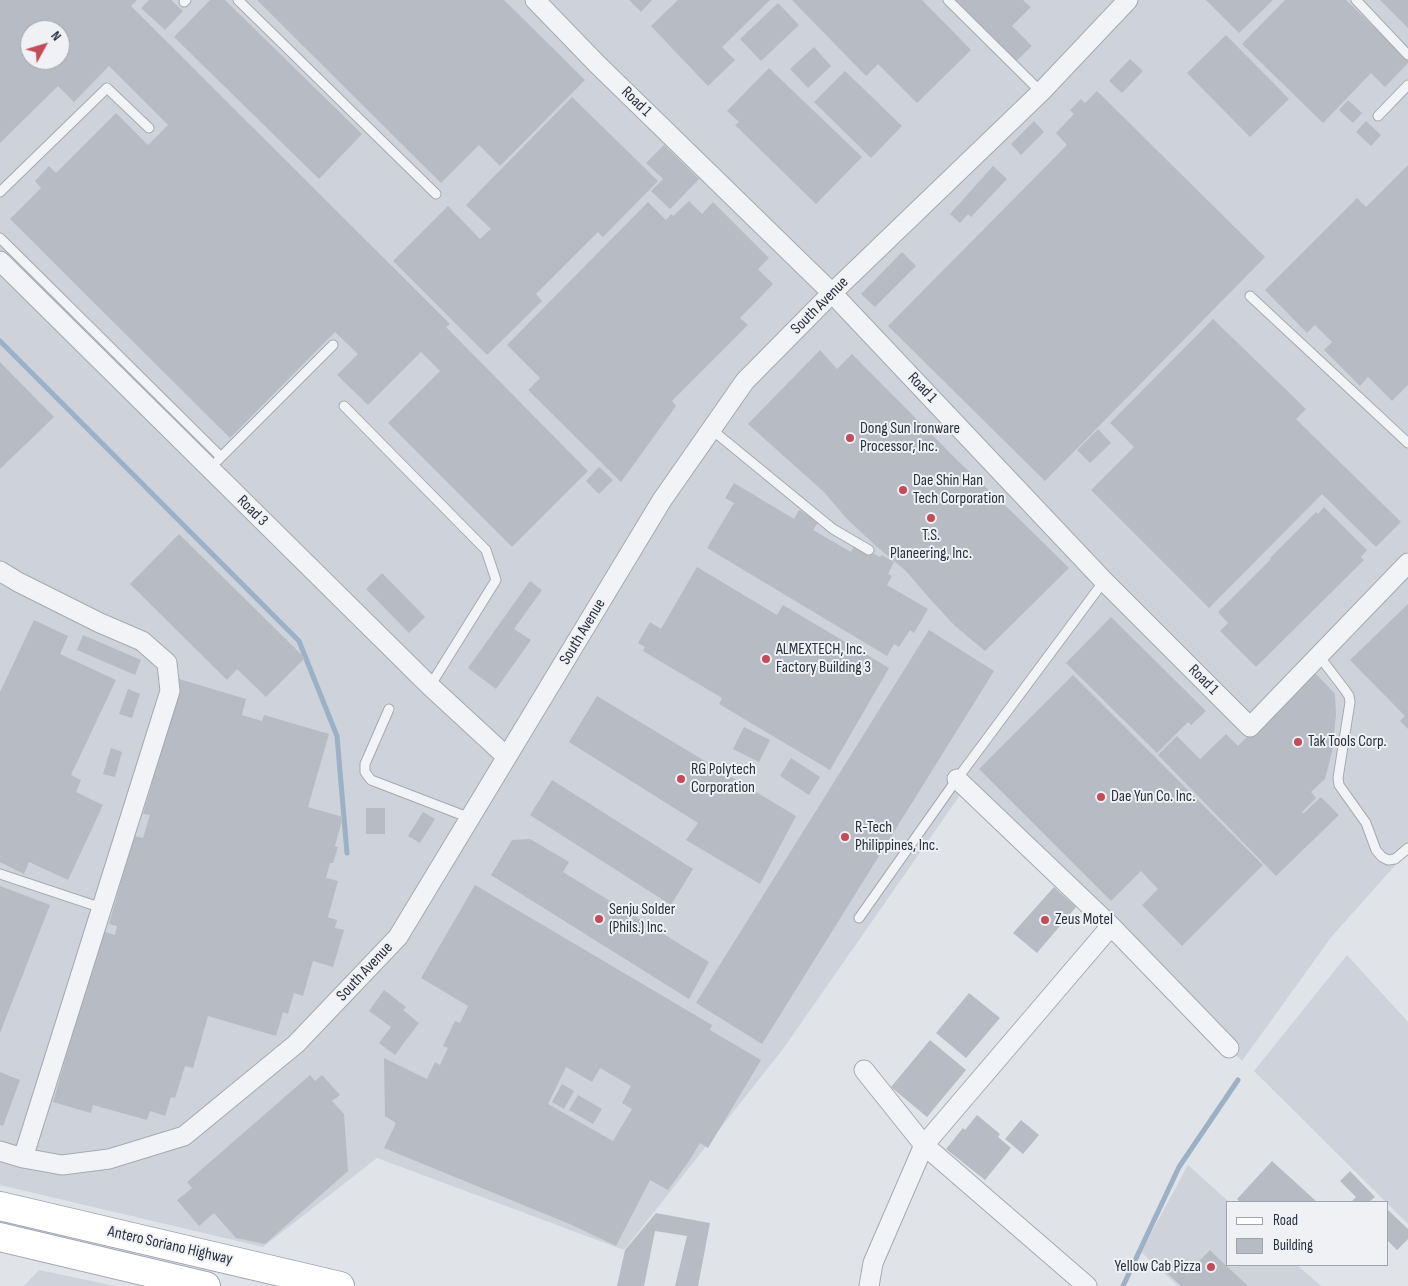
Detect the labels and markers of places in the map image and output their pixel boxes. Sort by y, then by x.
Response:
place label: Dong Sun Ironware Processor, Inc. [860,419,960,457]
marker: Dong Sun Ironware Processor, Inc. [844,432,856,444]
place label: Dae Shin Han Tech Corporation [913,471,1005,509]
marker: Dae Shin Han Tech Corporation [897,484,909,496]
marker: T.S. Planeering, Inc. [925,512,937,524]
place label: T.S. Planeering, Inc. [890,526,972,564]
place label: ALMEXTECH, Inc. Factory Building 3 [776,640,871,678]
marker: ALMEXTECH, Inc. Factory Building 3 [760,653,772,665]
place label: Tak Tools Corp. [1308,732,1387,752]
marker: Tak Tools Corp. [1292,736,1304,748]
place label: RG Polytech Corporation [691,760,756,798]
marker: RG Polytech Corporation [675,773,687,785]
place label: Dae Yun Co. Inc. [1111,787,1196,807]
marker: Dae Yun Co. Inc. [1095,791,1107,803]
place label: R-Tech Philippines, Inc. [855,818,939,856]
marker: R-Tech Philippines, Inc. [839,831,851,843]
place label: Senju Solder (Phils.) Inc. [609,900,675,938]
place label: Zeus Motel [1055,910,1113,930]
marker: Senju Solder (Phils.) Inc. [593,913,605,925]
marker: Zeus Motel [1039,914,1051,926]
place label: Yellow Cab Pizza [1114,1257,1201,1277]
marker: Yellow Cab Pizza [1205,1261,1217,1273]

